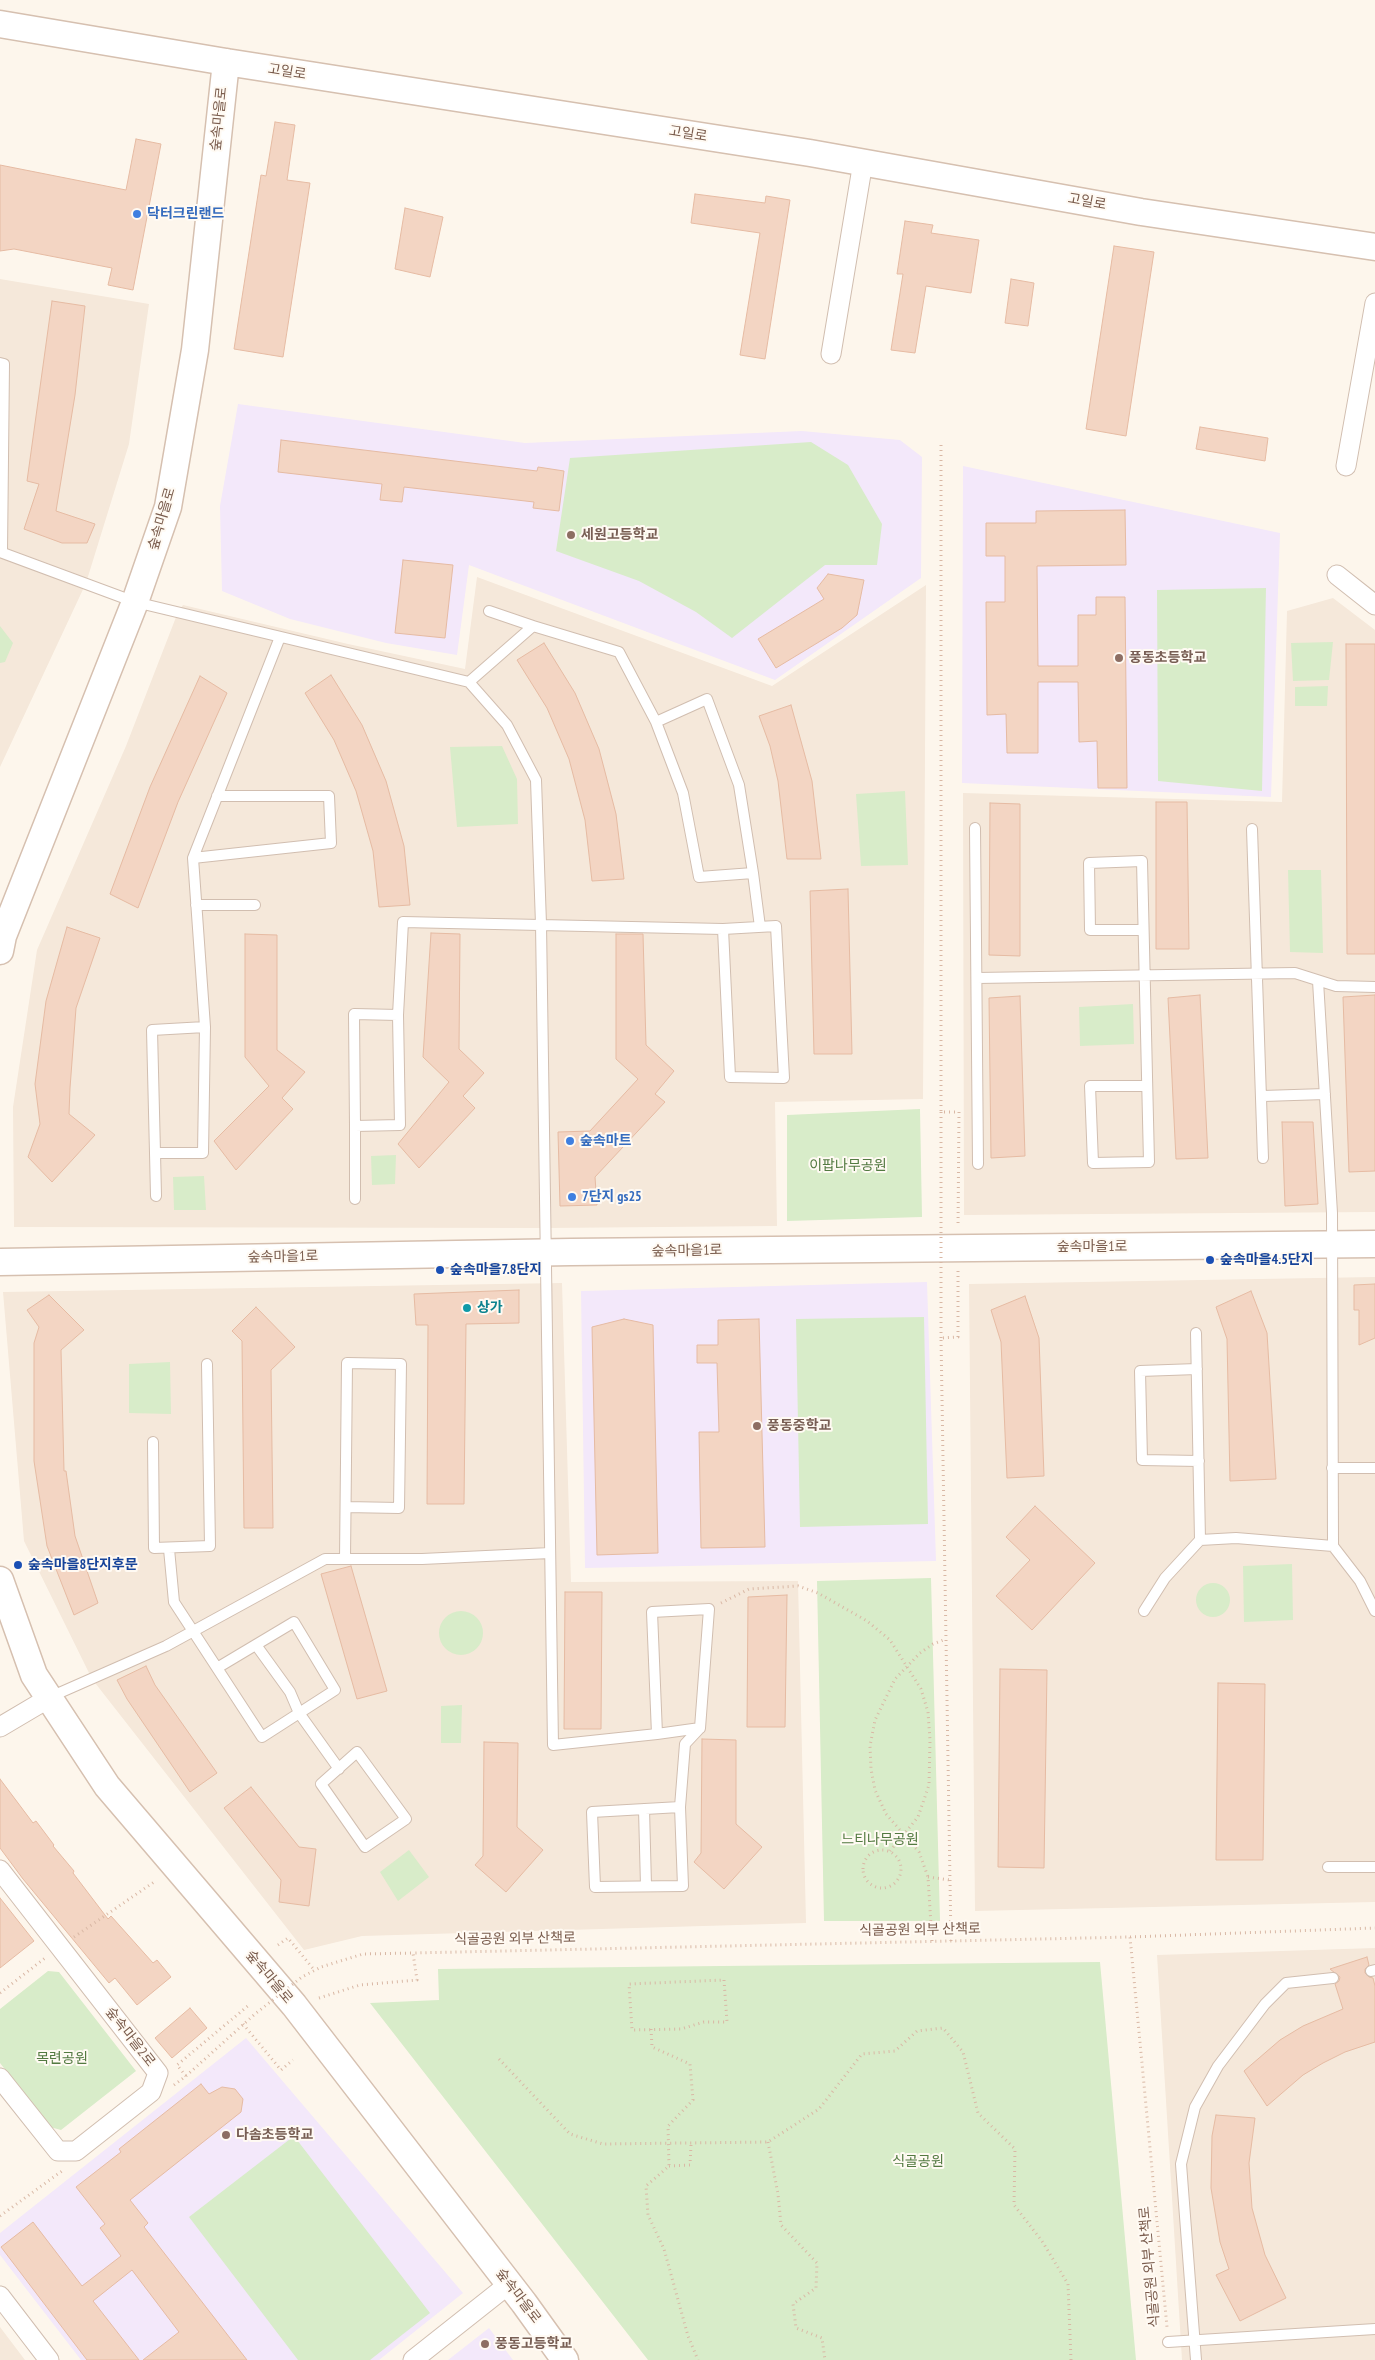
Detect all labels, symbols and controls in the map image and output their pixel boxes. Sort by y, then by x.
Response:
street label: 고일로 [267,61,307,83]
street label: 숲속마을로 [207,86,231,152]
street label: 고일로 [668,123,708,145]
street label: 고일로 [1067,190,1107,214]
place label: 닥터크린랜드 [147,206,224,222]
marker: 닥터크린랜드 [131,208,143,220]
street label: 숲속마을로 [145,486,179,552]
place label: 세원고등학교 [581,527,658,543]
marker: 세원고등학교 [565,529,577,541]
place label: 풍동초등학교 [1129,650,1206,666]
marker: 풍동초등학교 [1113,652,1125,664]
place label: 숲속마트 [580,1133,632,1149]
marker: 숲속마트 [564,1135,576,1147]
park label: 이팝나무공원 [809,1158,887,1174]
place label: 7단지 gs25 [582,1189,642,1205]
marker: 7단지 gs25 [566,1191,578,1203]
street label: 숲속마을1로 [1057,1239,1127,1255]
street label: 숲속마을1로 [652,1242,722,1260]
street label: 숲속마을1로 [248,1248,318,1266]
place label: 숲속마을4.5단지 [1220,1252,1314,1268]
marker: 숲속마을4.5단지 [1204,1254,1216,1266]
place label: 숲속마을7.8단지 [450,1262,542,1278]
marker: 숲속마을7.8단지 [434,1264,446,1276]
place label: 상가 [477,1300,503,1316]
marker: 상가 [461,1302,473,1314]
place label: 풍동중학교 [767,1418,831,1434]
marker: 풍동중학교 [751,1420,763,1432]
place label: 숲속마을8단지후문 [28,1557,138,1573]
marker: 숲속마을8단지후문 [12,1559,24,1571]
park label: 느티나무공원 [841,1832,919,1848]
street label: 식골공원 외부 산책로 [859,1921,981,1939]
street label: 식골공원 외부 산책로 [454,1930,576,1948]
street label: 숲속마을로 [242,1947,296,2007]
street label: 숲속마을2로 [102,2004,158,2070]
park label: 목련공원 [36,2051,88,2067]
place label: 다솜초등학교 [236,2127,313,2143]
marker: 다솜초등학교 [220,2129,232,2141]
park label: 식골공원 [892,2154,944,2170]
street label: 식골공원 외부 산책로 [1136,2206,1164,2328]
street label: 숲속마을로 [492,2265,544,2327]
place label: 풍동고등학교 [495,2336,572,2352]
marker: 풍동고등학교 [479,2338,491,2350]

